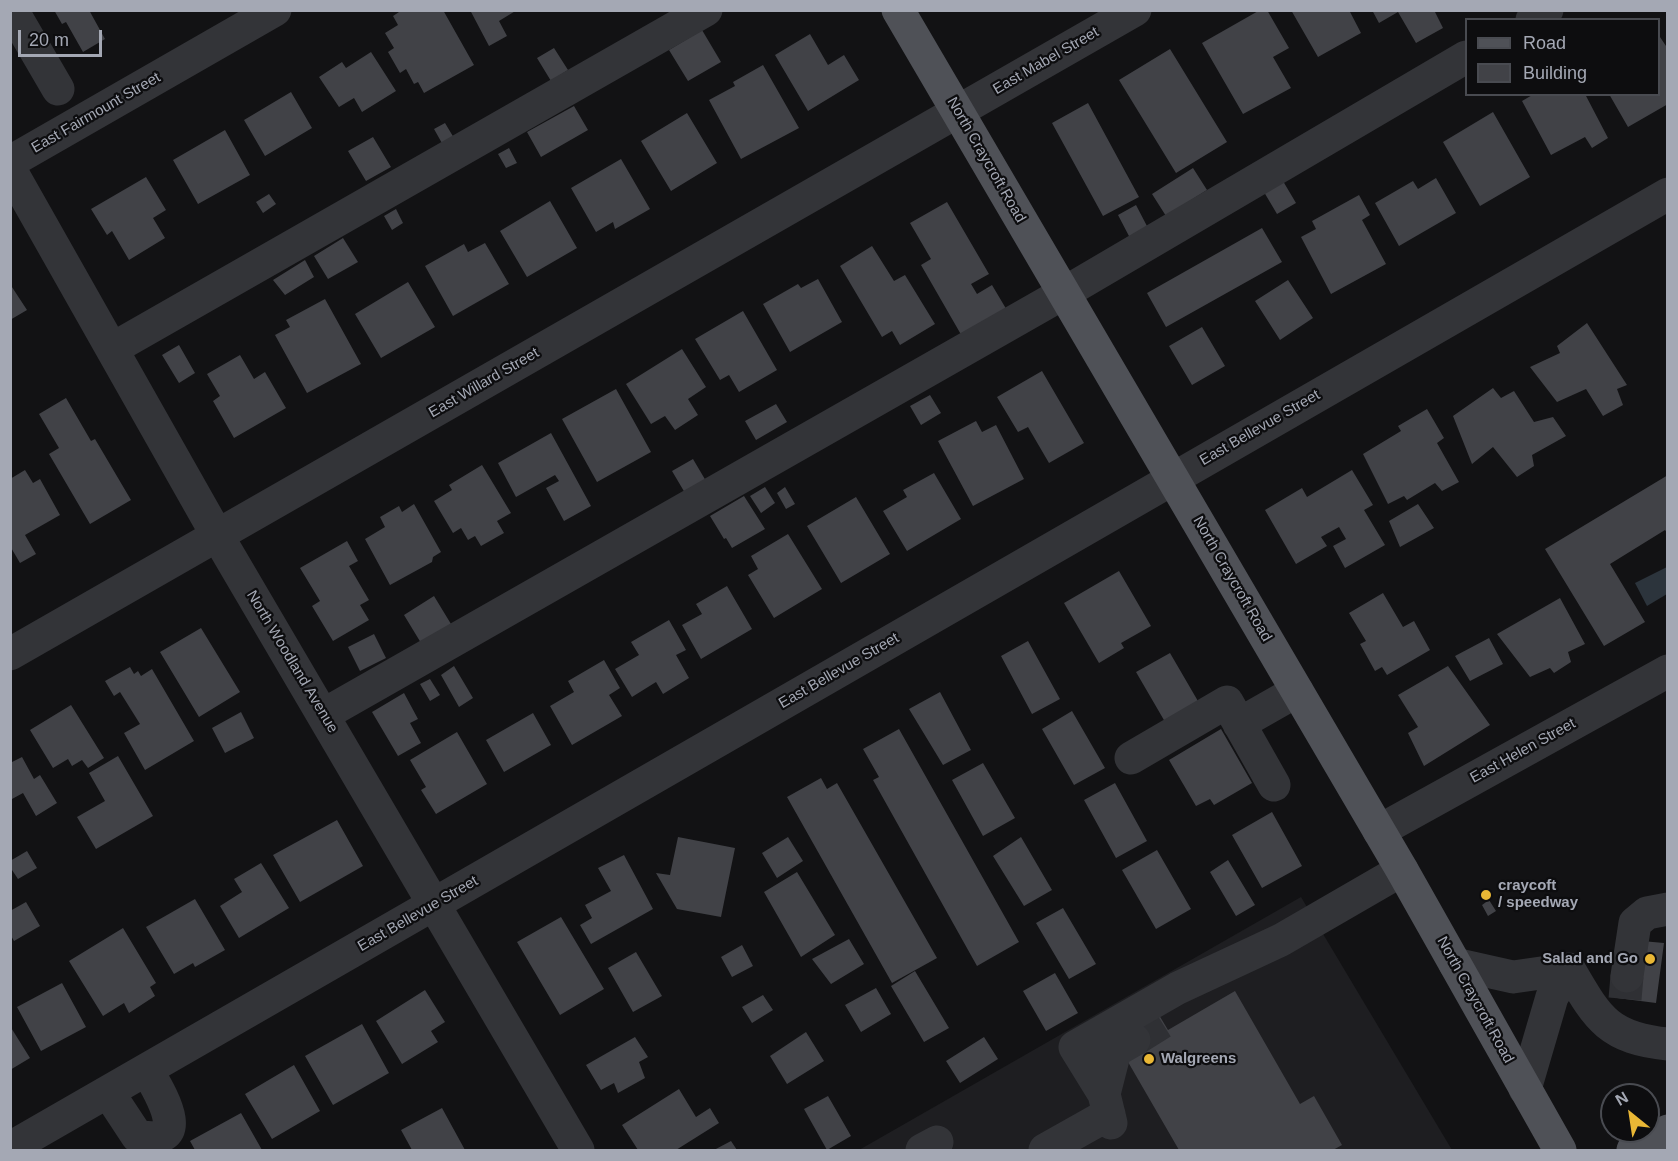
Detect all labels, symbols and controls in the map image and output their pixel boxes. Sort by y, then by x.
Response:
scale bar [21,18,105,56]
legend [1465,18,1660,96]
street label: East Mabel Street [990,23,1102,99]
text: 20 m [29,30,69,50]
text: Road [1523,33,1566,53]
text: Building [1523,63,1587,83]
street label: East Fairmount Street [28,69,164,157]
street label: North Craycroft Road [943,94,1029,226]
street label: East Willard Street [426,344,542,422]
street label: East Bellevue Street [1197,386,1323,470]
street label: North Craycroft Road [1189,513,1275,645]
street label: North Woodland Avenue [242,588,342,736]
street label: East Bellevue Street [776,629,902,713]
street label: East Helen Street [1467,715,1579,787]
street label: East Bellevue Street [355,872,481,956]
place label: craycoft / speedway [1498,877,1578,912]
marker: craycoft / speedway [1479,888,1493,902]
street label: North Craycroft Road [1433,934,1517,1066]
place label: Salad and Go [1542,950,1638,968]
marker: Salad and Go [1643,952,1657,966]
place label: Walgreens [1161,1050,1236,1068]
marker: Walgreens [1142,1052,1156,1066]
north arrow [1600,1083,1660,1143]
text: N [1612,1088,1631,1109]

